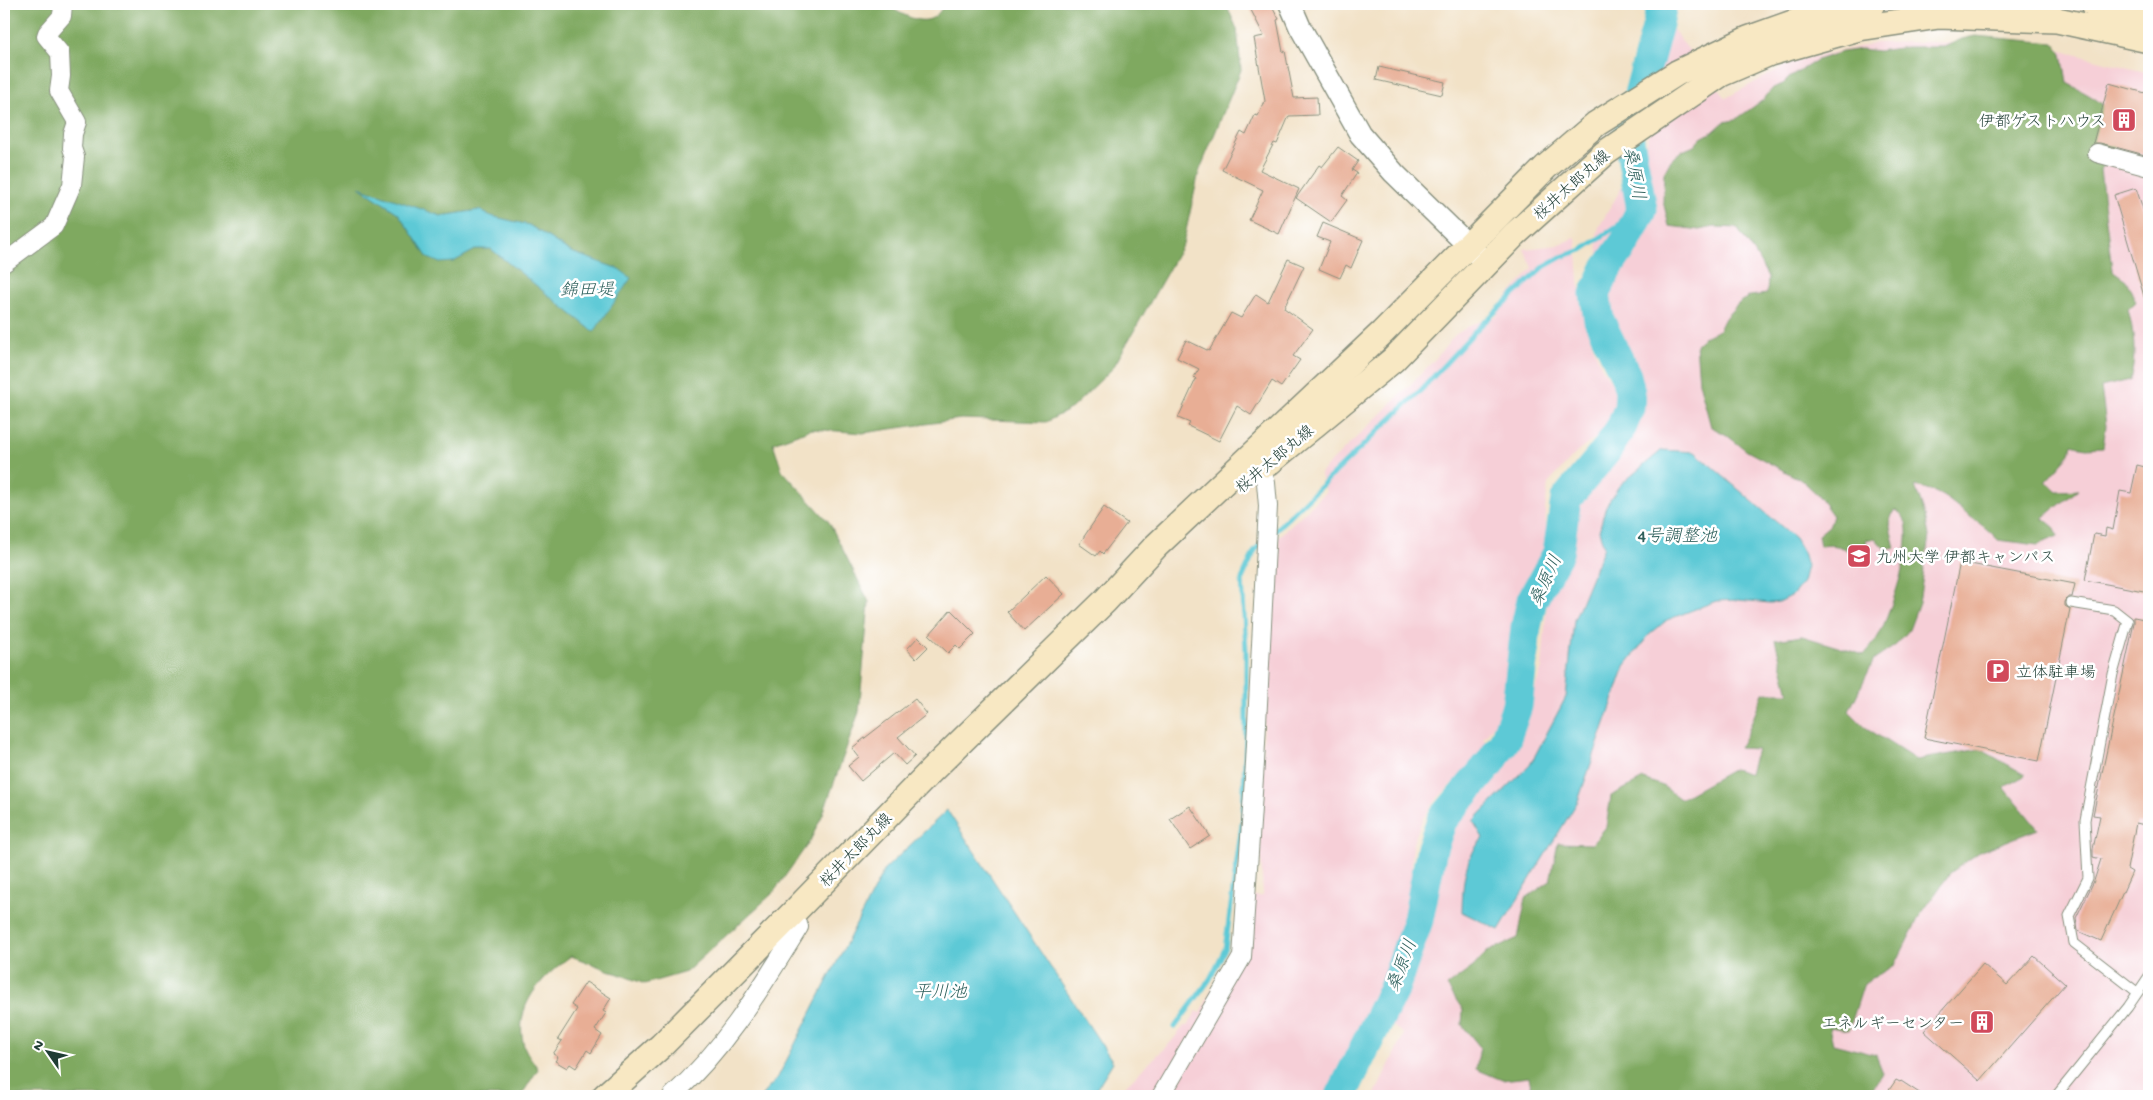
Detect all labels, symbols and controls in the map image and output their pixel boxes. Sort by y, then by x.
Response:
building icon: 伊都ゲストハウス [2111,107,2137,133]
place label: 伊都ゲストハウス [1979,113,2106,133]
water label: 桑原川 [1617,145,1648,202]
street label: 桜井太郎丸線 [1530,146,1615,226]
water label: 錦田堤 [560,280,615,302]
street label: 桜井太郎丸線 [1232,421,1319,499]
water label: 4号調整池 [1637,526,1718,548]
school or university icon: 九州大学 伊都キャンパス [1846,543,1872,569]
place label: 九州大学 伊都キャンパス [1876,549,2055,569]
water label: 桑原川 [1527,552,1568,610]
parking icon: 立体駐車場 [1985,658,2011,684]
place label: 立体駐車場 [2016,664,2096,684]
street label: 桜井太郎丸線 [816,809,898,893]
water label: 桑原川 [1384,937,1423,995]
water label: 平川池 [913,982,968,1004]
building icon: エネルギーセンター [1969,1009,1995,1035]
place label: エネルギーセンター [1821,1016,1964,1035]
north arrow [22,1028,72,1078]
text: N [30,1038,49,1055]

